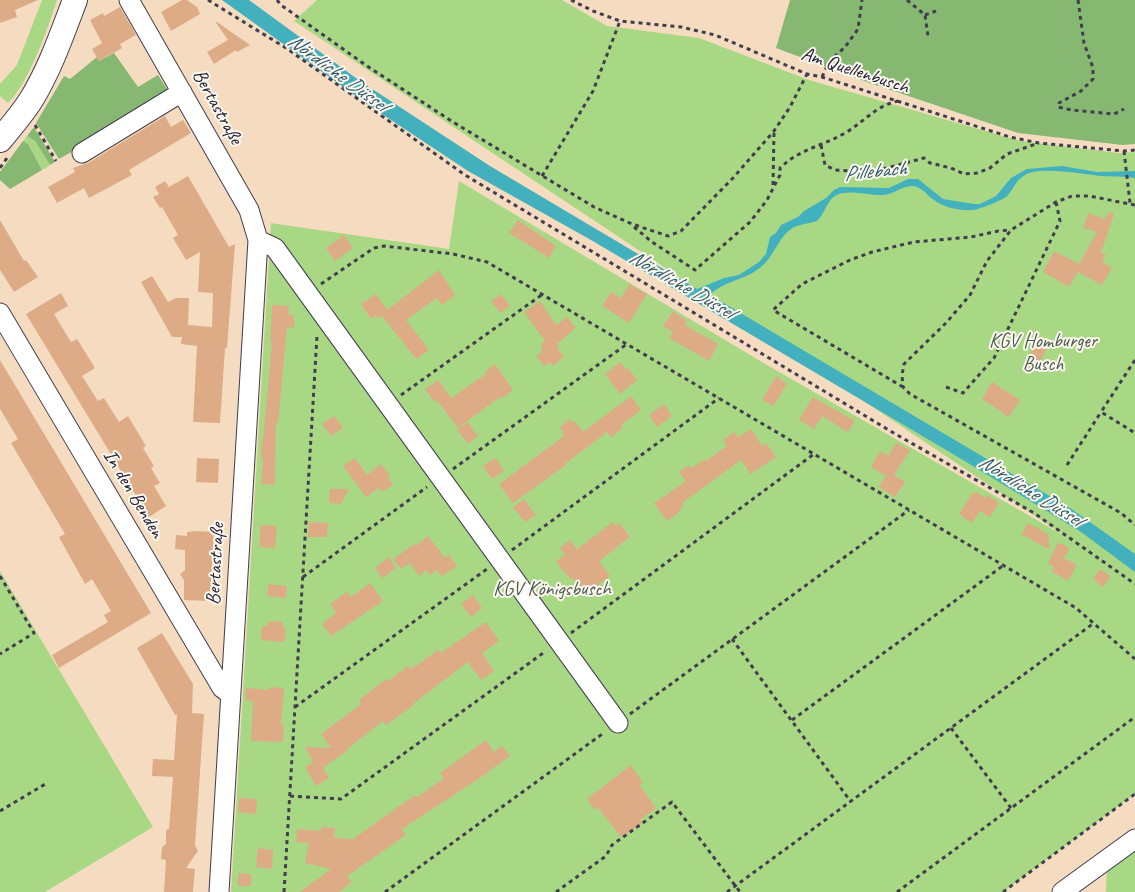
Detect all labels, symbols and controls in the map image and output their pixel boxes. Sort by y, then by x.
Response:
water label: Nördliche Düssel [282,28,392,118]
street label: Am Quellenbusch [798,42,912,100]
street label: Bertastraße [187,65,247,149]
water label: Pillebach [843,156,907,188]
water label: Nördliche Düssel [624,245,738,325]
park label: KGV Homburger Busch [989,330,1097,377]
street label: In den Benden [97,445,169,543]
water label: Nördliche Düssel [974,449,1086,533]
street label: Bertastraße [202,522,230,606]
park label: KGV Königsbusch [493,578,611,602]

